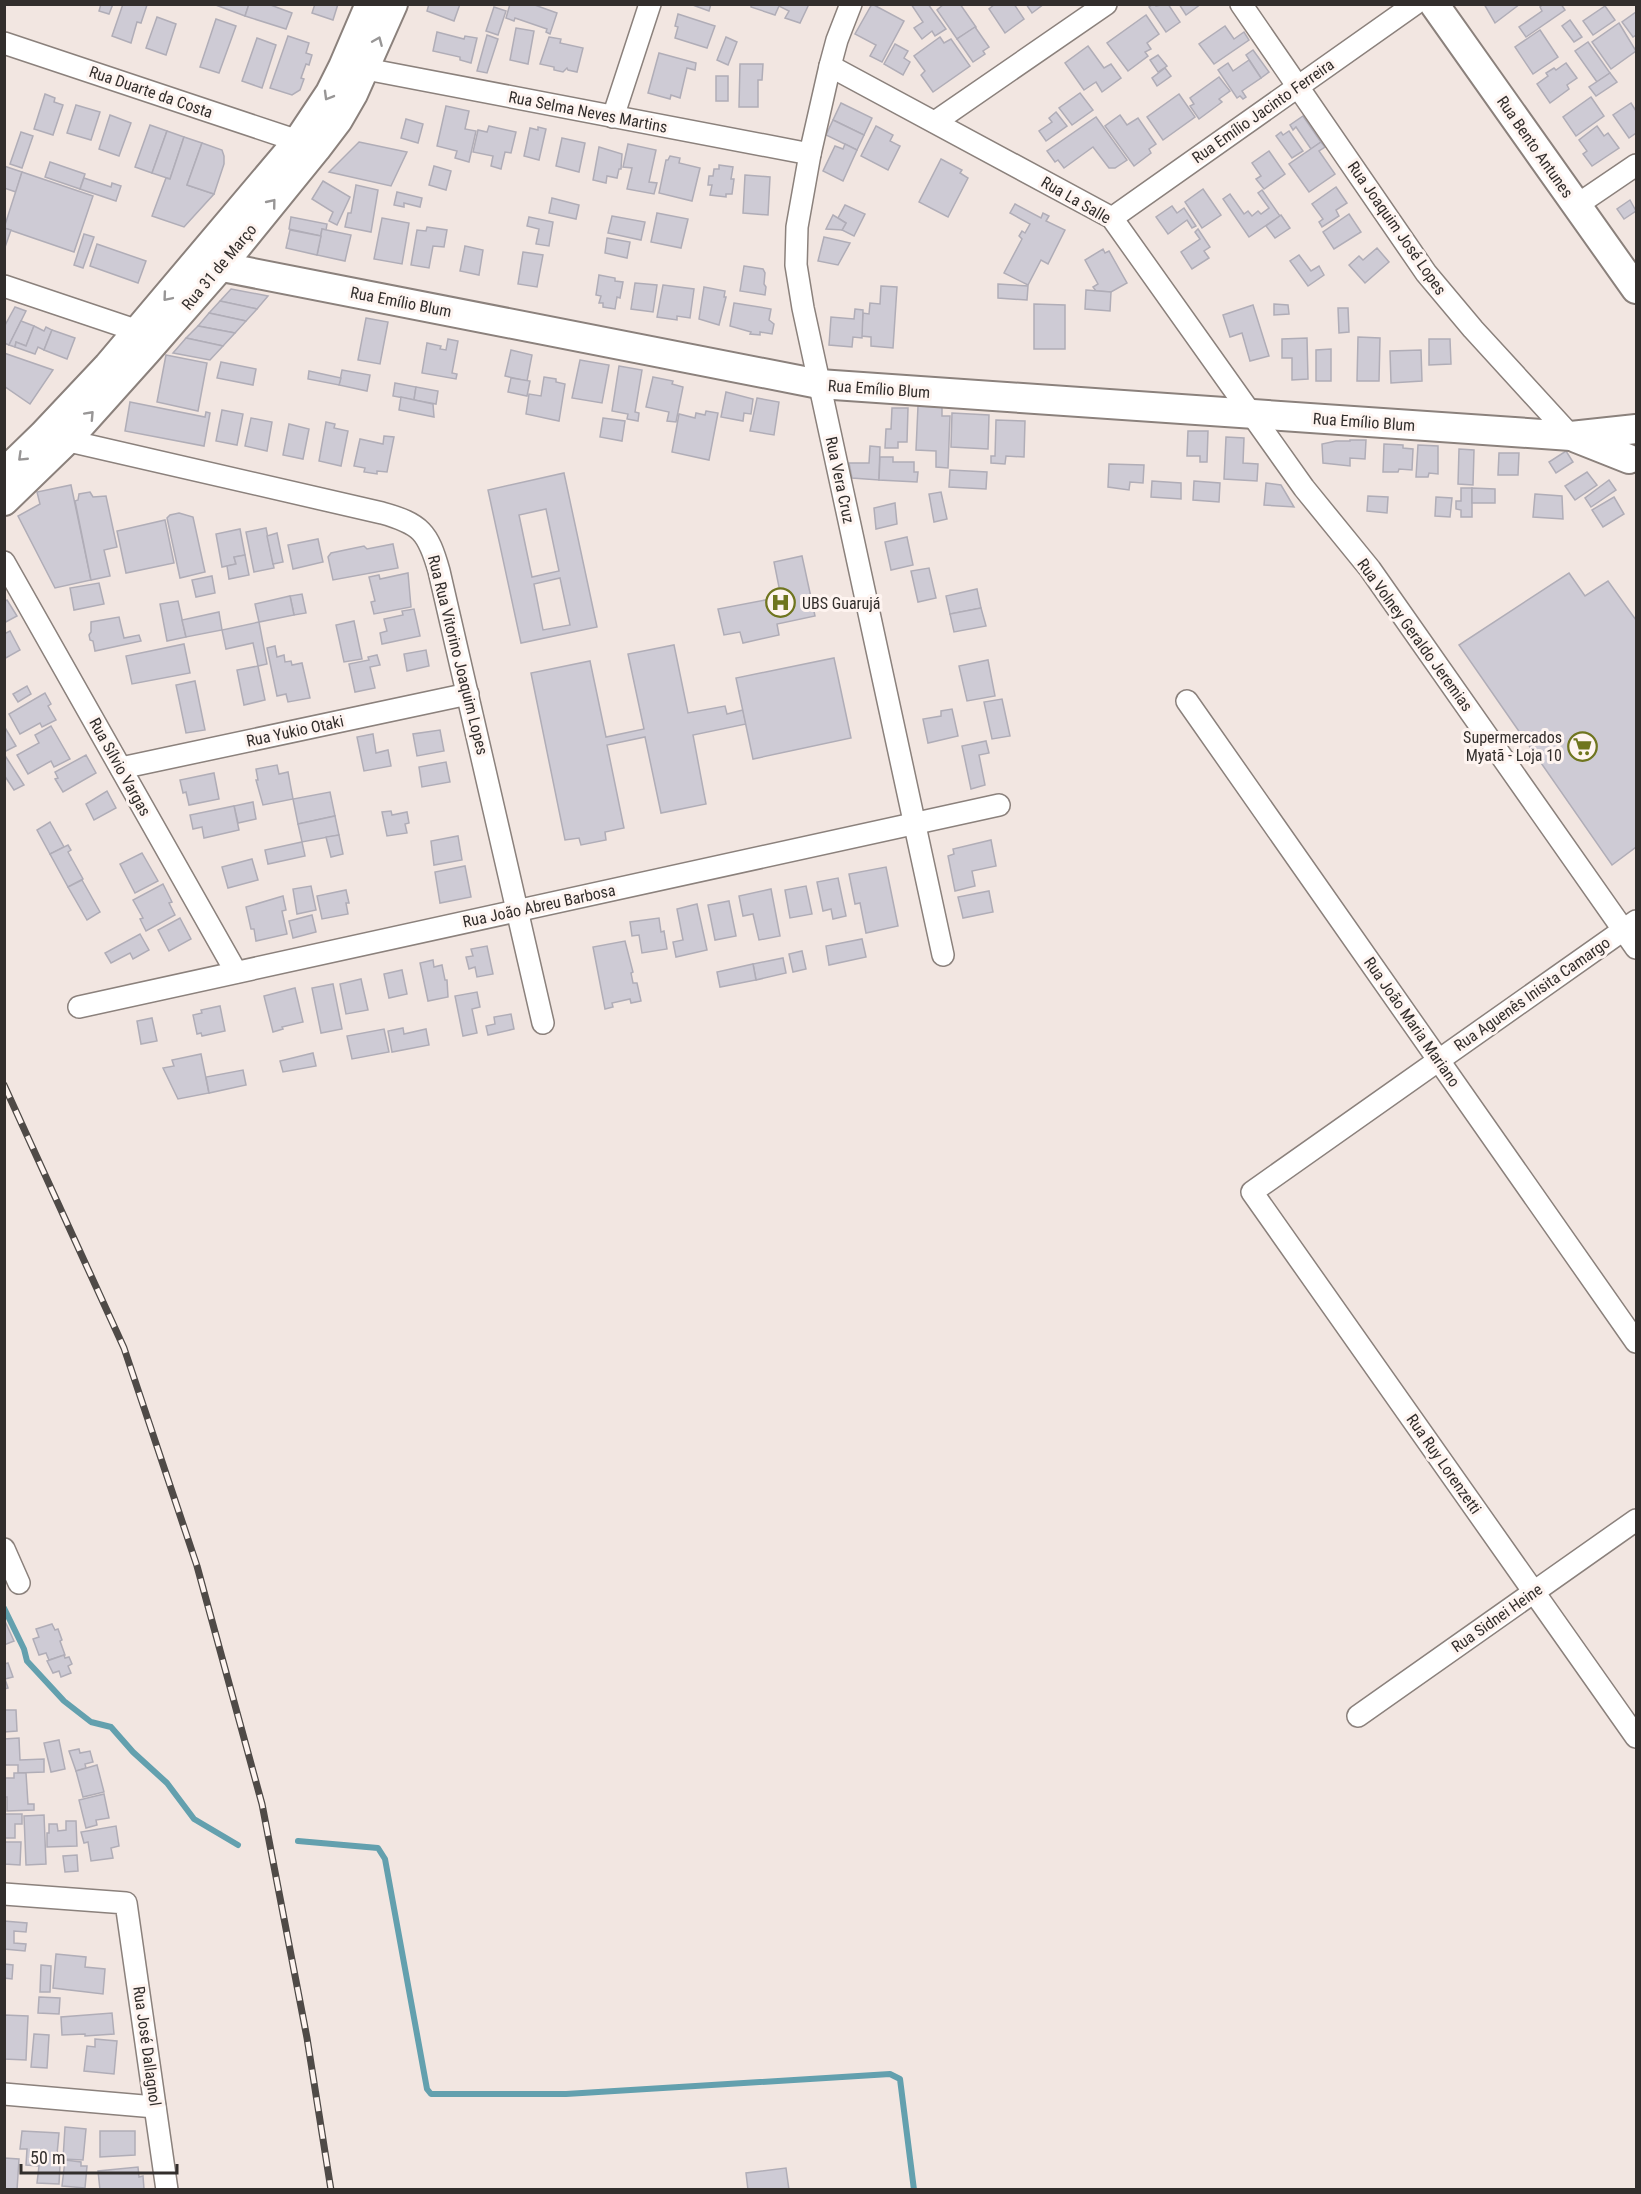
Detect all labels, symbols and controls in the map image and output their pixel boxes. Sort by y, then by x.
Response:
one-way arrow [371,36,383,47]
street label: Rua Emílio Jacinto Ferreira [1188,55,1338,167]
street label: Rua Duarte da Costa [87,62,215,122]
street label: Rua Selma Neves Martins [507,87,669,137]
one-way arrow [324,90,335,100]
street label: Rua Bento Antunes [1493,92,1577,202]
street label: Rua Joaquim José Lopes [1344,158,1450,298]
street label: Rua La Salle [1038,172,1114,228]
one-way arrow [264,199,275,210]
street label: Rua 31 de Março [178,220,260,314]
street label: Rua Emílio Blum [349,283,453,321]
one-way arrow [163,290,174,301]
street label: Rua Emílio Blum [827,376,931,402]
street label: Rua Emílio Blum [1312,409,1416,435]
one-way arrow [83,411,94,422]
street label: Rua Vera Cruz [822,435,858,525]
one-way arrow [18,449,29,460]
street label: Rua Rua Vitorino Joaquim Lopes [424,553,492,757]
street label: Rua Volney Geraldo Jeremias [1353,555,1477,715]
hospital icon: UBS Guarujá [765,587,797,619]
place label: UBS Guarujá [802,594,880,613]
street label: Rua Yukio Otaki [245,711,345,751]
street label: Rua Sílvio Vargas [85,715,155,819]
place label: Supermercados Myatã - Loja 10 [1463,728,1562,765]
supermarket icon: Supermercados Myatã - Loja 10 [1567,730,1599,762]
street label: Rua João Abreu Barbosa [461,881,617,931]
street label: Rua Aguenês Inisita Camargo [1450,933,1614,1055]
street label: Rua João Maria Mariano [1360,953,1464,1091]
street label: Rua Ruy Lorenzetti [1403,1411,1485,1517]
street label: Rua Sidnei Heine [1448,1580,1546,1656]
street label: Rua José Dallagnol [129,1985,165,2107]
scale bar [21,2137,177,2175]
text: 50 m [30,2147,65,2168]

